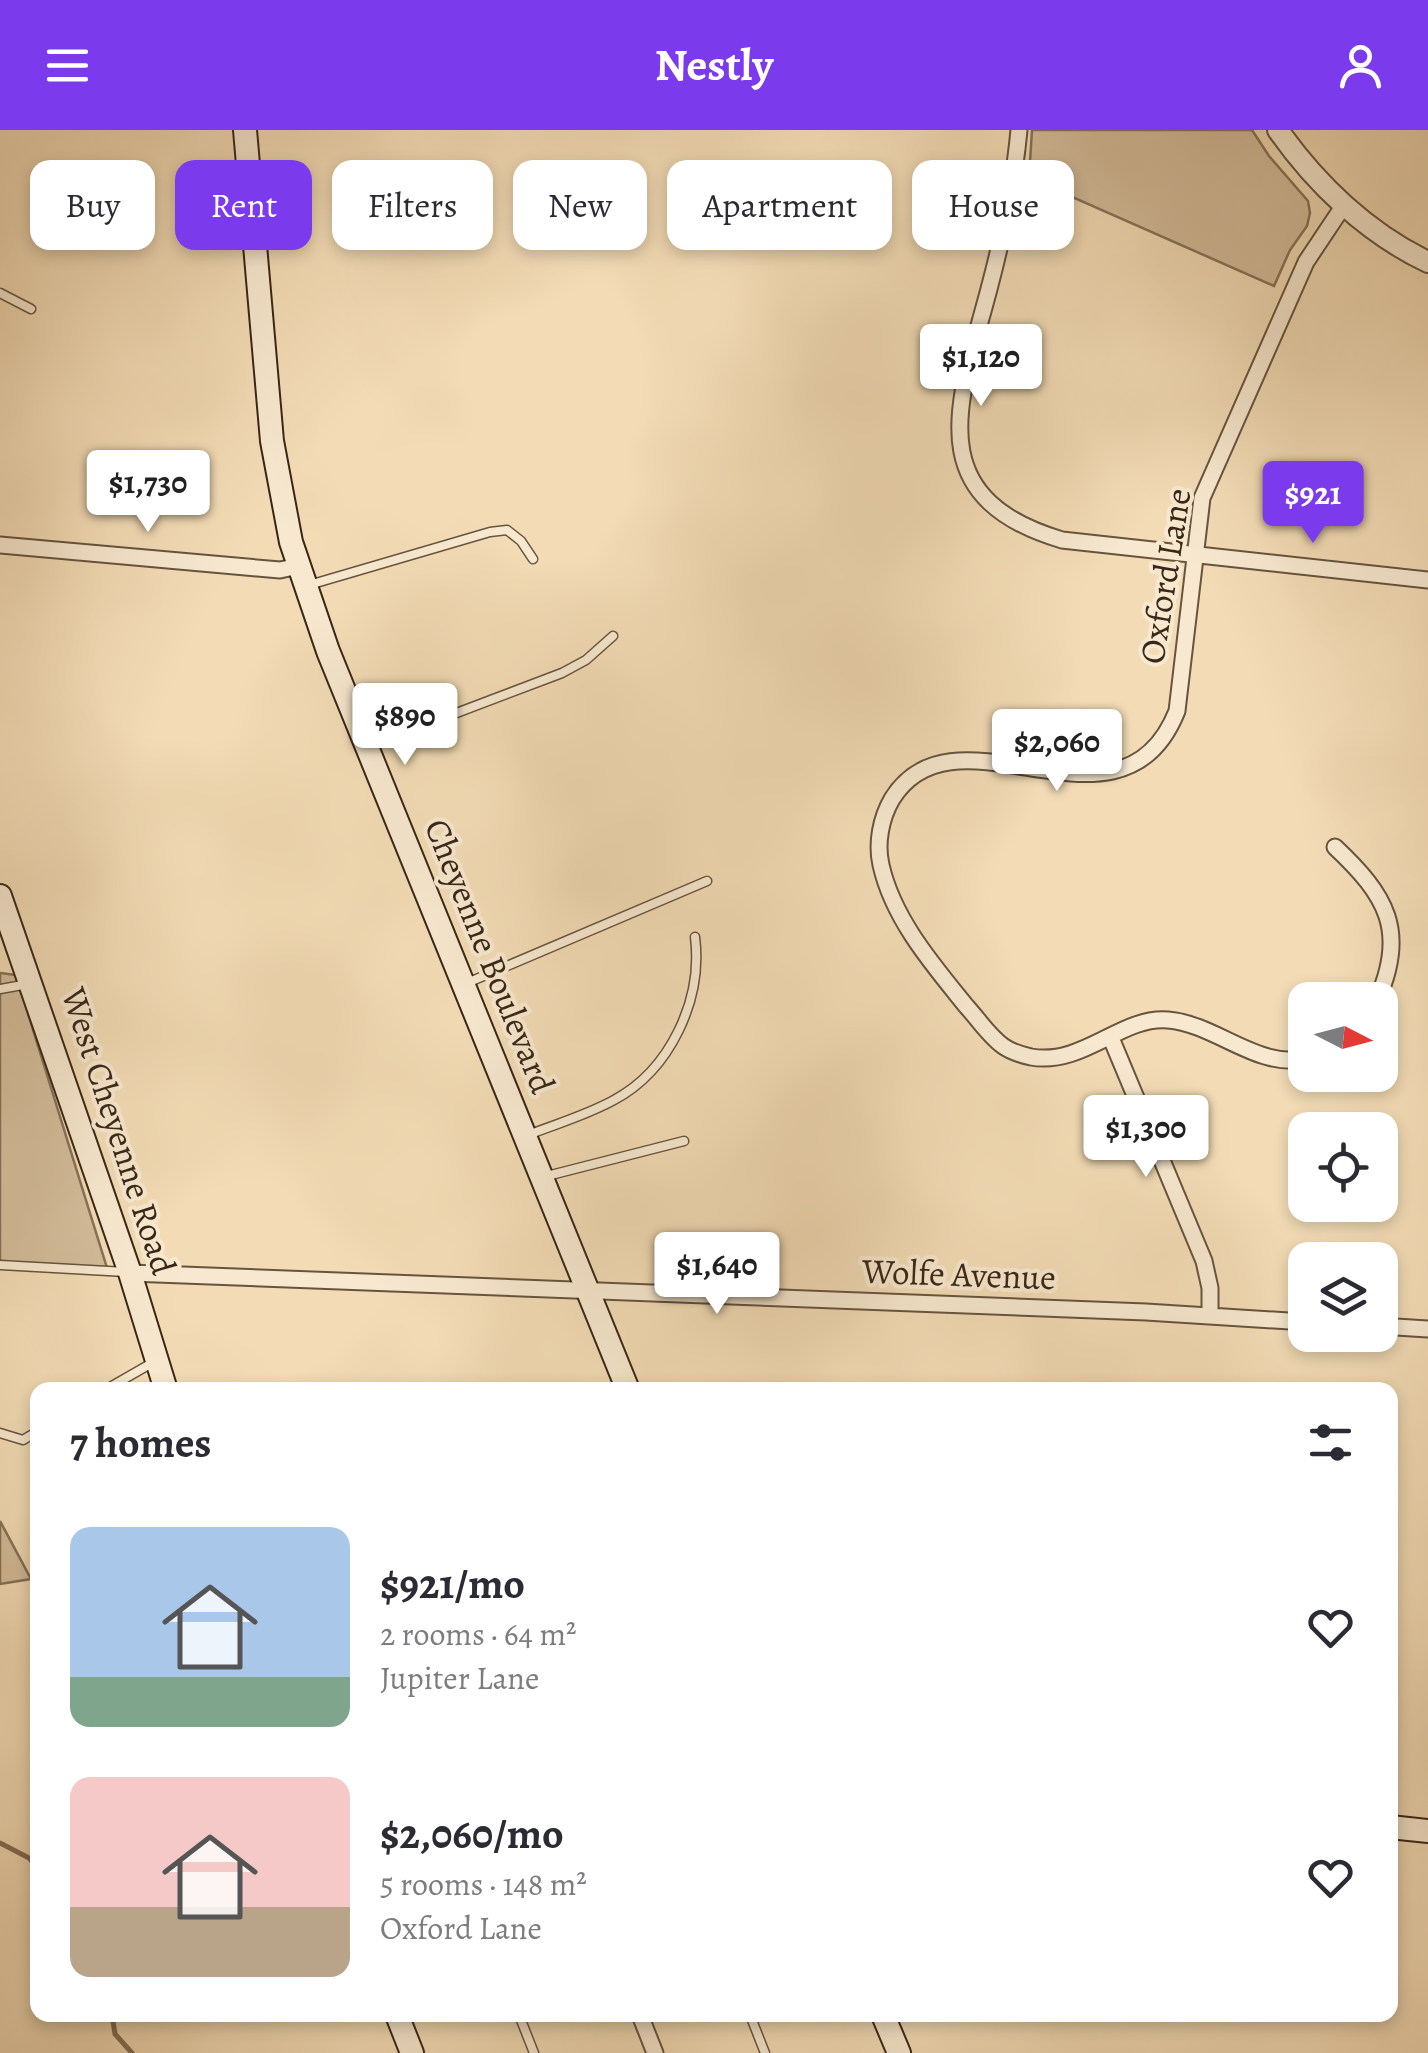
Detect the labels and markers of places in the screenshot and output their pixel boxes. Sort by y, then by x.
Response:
pin: $1,120 [900,324,1062,409]
pin: $1,730 [67,450,229,535]
pin: $921 [1254,461,1372,546]
pin: $890 [346,683,464,768]
pin: $2,060 [976,709,1138,794]
pin: $1,300 [1065,1095,1227,1180]
pin: $1,640 [636,1232,798,1317]

